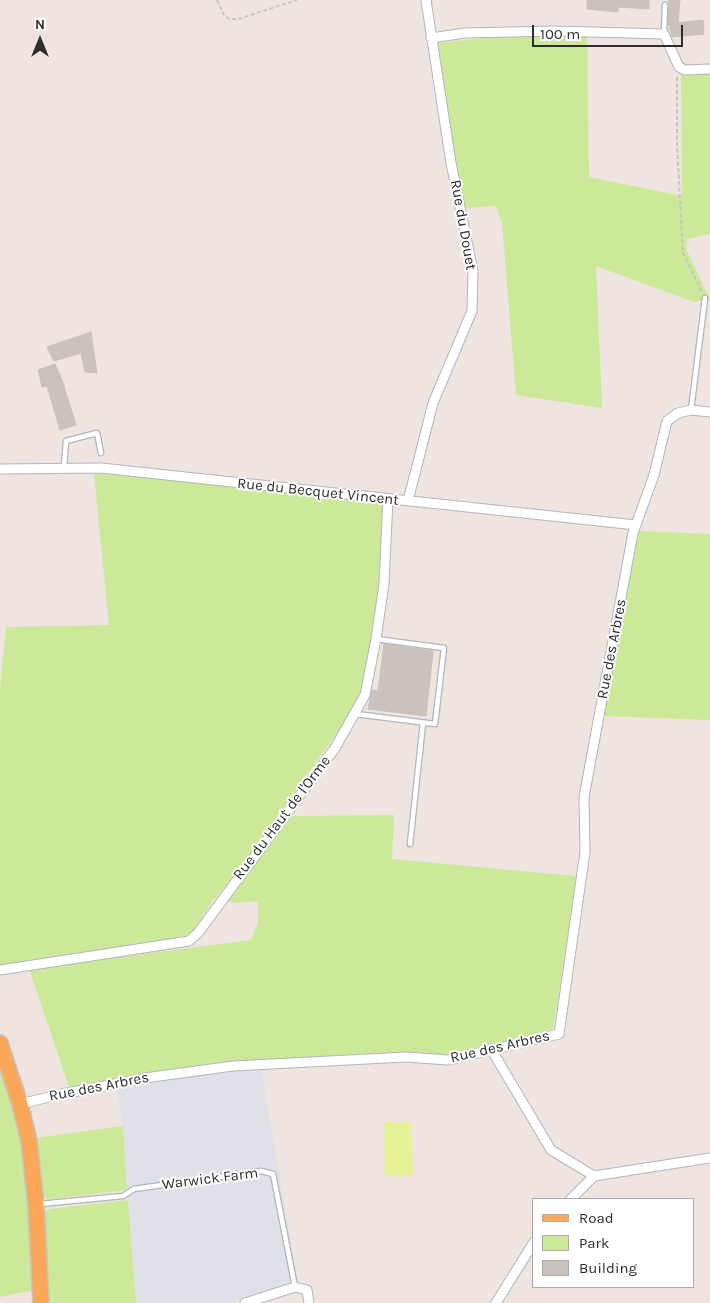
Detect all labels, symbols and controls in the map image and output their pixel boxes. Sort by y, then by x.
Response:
north arrow [15,15,65,65]
scale bar [535,15,686,47]
text: N [35,16,45,33]
text: 100 m [540,25,580,43]
street label: Rue du Douet [446,178,480,272]
street label: Rue du Becquet Vincent [236,475,400,509]
street label: Rue des Arbres [593,597,631,701]
street label: Rue du Haut de l'Orme [229,752,335,884]
street label: Rue des Arbres [449,1027,551,1067]
street label: Rue des Arbres [47,1068,151,1106]
street label: Warwick Farm [161,1164,259,1194]
legend [532,1198,695,1288]
text: Road [579,1209,614,1227]
text: Park [579,1234,609,1252]
text: Building [579,1259,637,1277]

